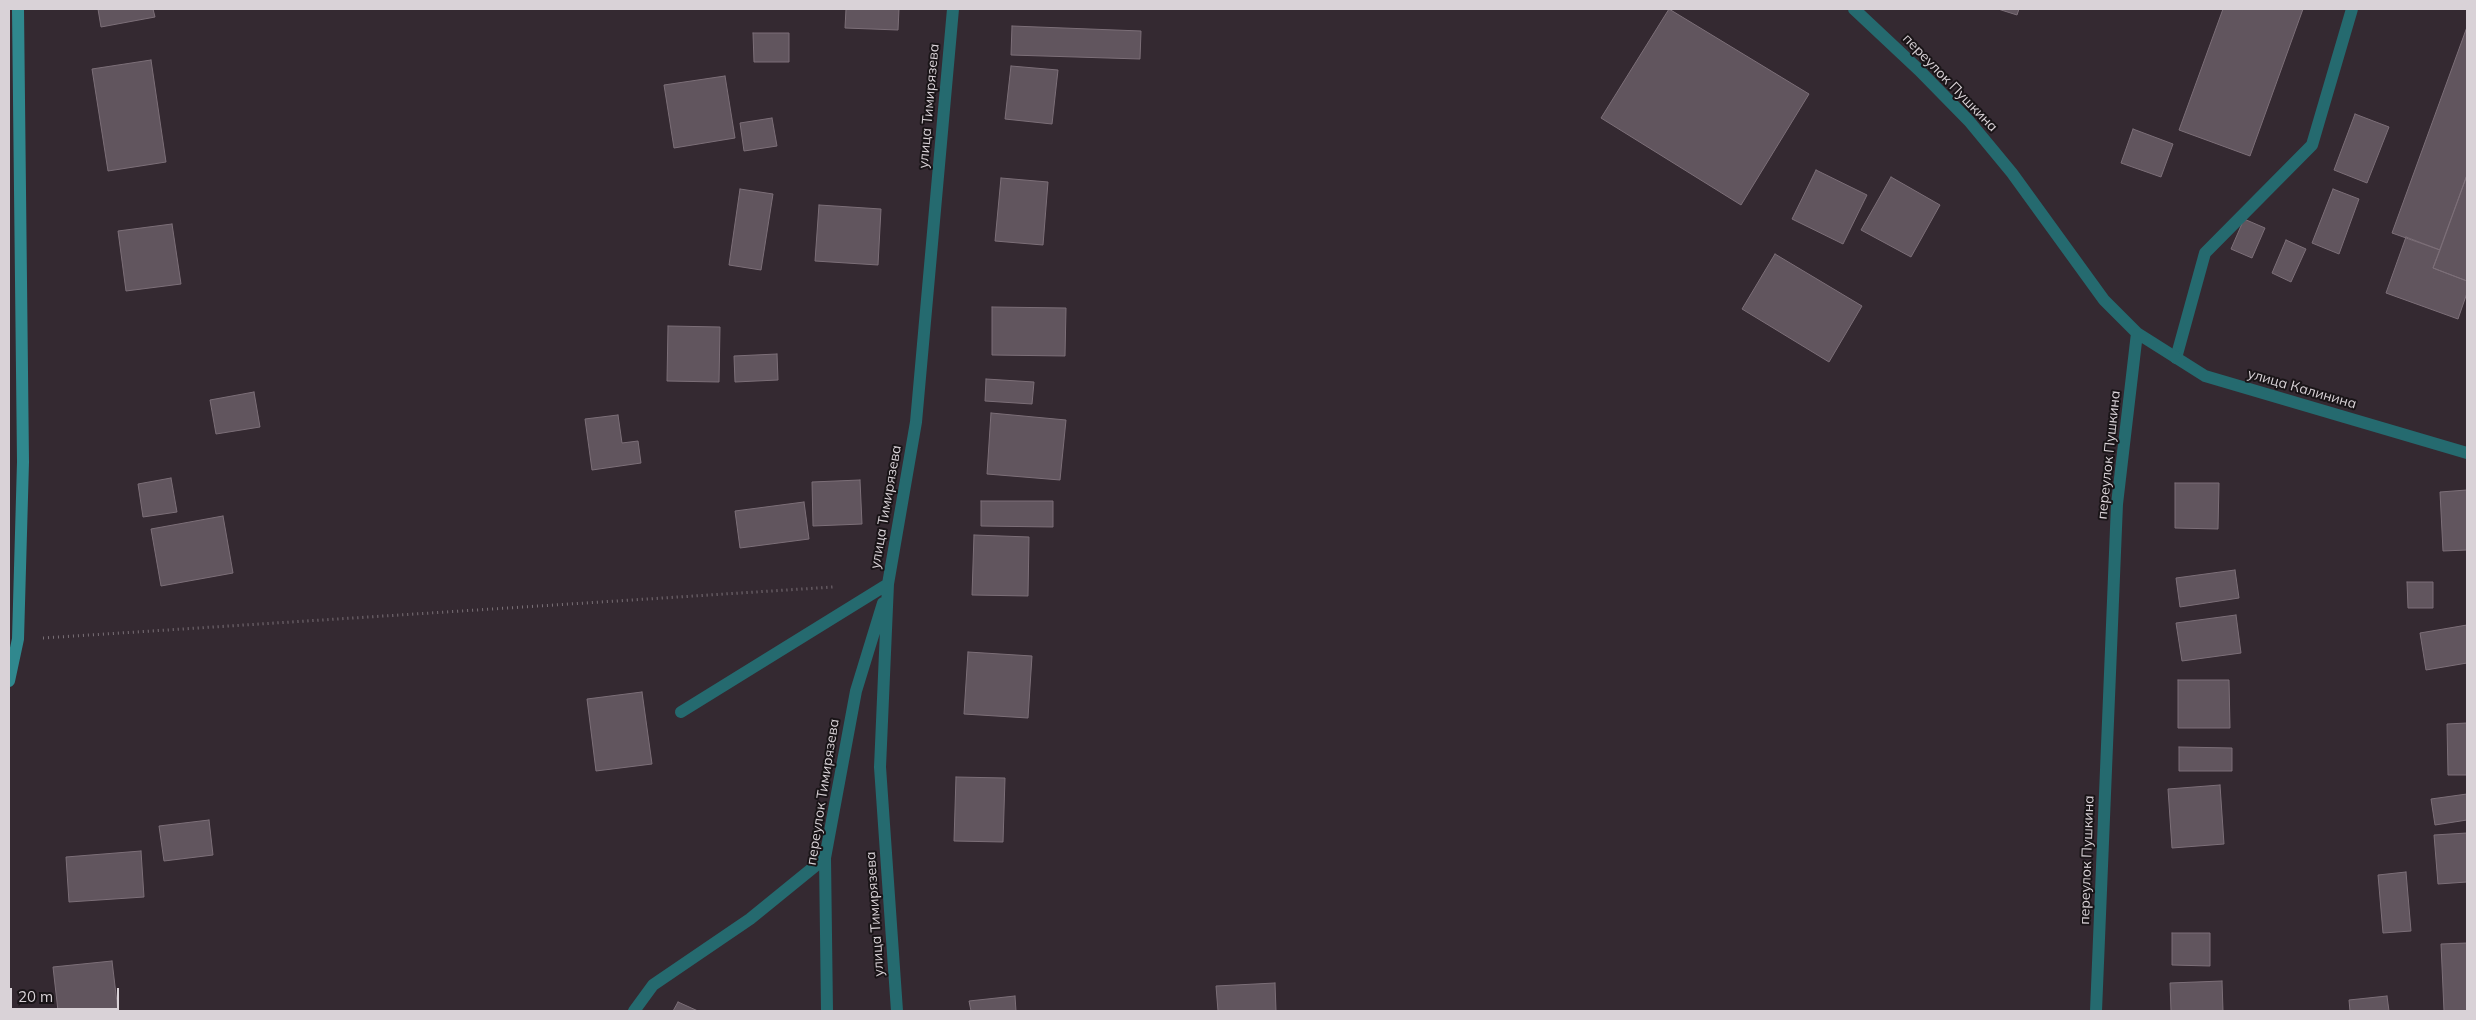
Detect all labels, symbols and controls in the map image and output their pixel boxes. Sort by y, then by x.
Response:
street label: переулок Пушкина [1899,31,2001,135]
street label: улица Тимирязева [915,43,943,169]
street label: улица Калинина [2246,365,2358,413]
street label: переулок Пушкина [2094,390,2124,520]
street label: улица Тимирязева [867,444,905,570]
street label: переулок Тимирязева [803,718,843,866]
street label: переулок Пушкина [2076,795,2098,925]
street label: улица Тимирязева [862,851,888,977]
scale bar [12,978,121,1010]
text: 20 m [18,987,53,1006]

